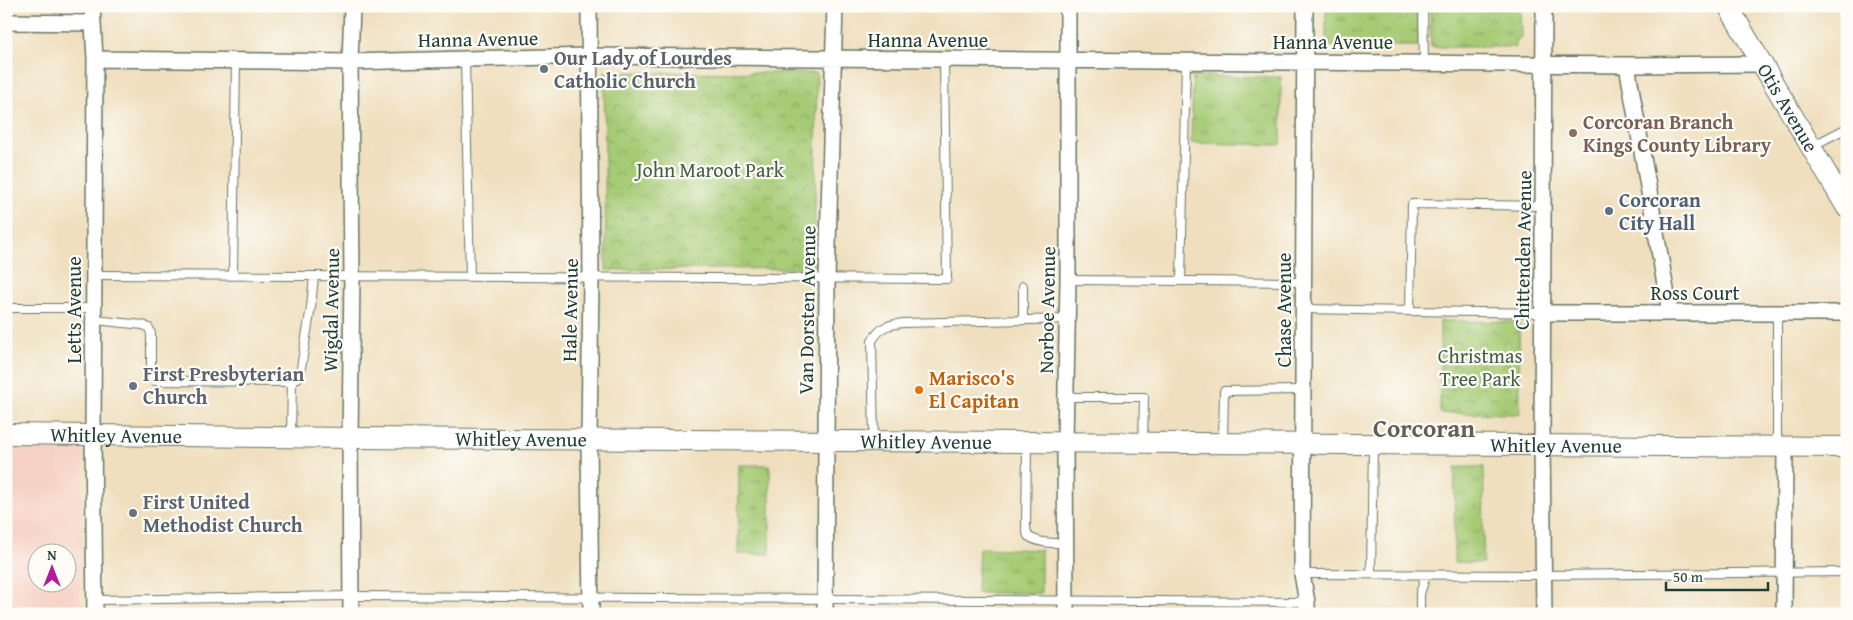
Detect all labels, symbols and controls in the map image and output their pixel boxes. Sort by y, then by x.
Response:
street label: Hanna Avenue [417,23,538,54]
street label: Hanna Avenue [868,25,988,54]
street label: Hanna Avenue [1273,27,1393,56]
place label: Our Lady of Lourdes Catholic Church [554,43,732,95]
street label: Otis Avenue [1751,58,1826,157]
marker: Our Lady of Lourdes Catholic Church [538,63,550,75]
place label: Corcoran Branch Kings County Library [1583,107,1772,159]
marker: Corcoran Branch Kings County Library [1567,127,1579,139]
park label: John Maroot Park [633,155,785,184]
street label: Chittenden Avenue [1507,170,1538,330]
place label: Corcoran City Hall [1619,185,1701,237]
marker: Corcoran City Hall [1603,205,1615,217]
street label: Van Dorsten Avenue [791,225,822,395]
street label: Norboe Avenue [1031,246,1062,374]
street label: Wigdal Avenue [315,248,346,372]
street label: Chase Avenue [1269,253,1298,367]
street label: Letts Avenue [59,256,88,364]
street label: Hale Avenue [554,258,585,362]
street label: Ross Court [1650,278,1740,307]
park label: Christmas Tree Park [1438,341,1522,393]
place label: First Presbyterian Church [143,359,304,411]
place label: Marisco's El Capitan [929,363,1019,415]
marker: First Presbyterian Church [127,380,139,392]
marker: Marisco's El Capitan [913,384,925,396]
district label: Corcoran [1373,410,1475,446]
street label: Whitley Avenue [50,420,182,450]
street label: Whitley Avenue [455,424,587,453]
street label: Whitley Avenue [860,426,992,456]
street label: Whitley Avenue [1490,430,1622,460]
place label: First United Methodist Church [143,487,303,539]
marker: First United Methodist Church [127,507,139,519]
north arrow [28,542,78,592]
text: N [47,545,57,565]
scale bar [1666,560,1768,592]
text: 50 m [1673,566,1704,587]

